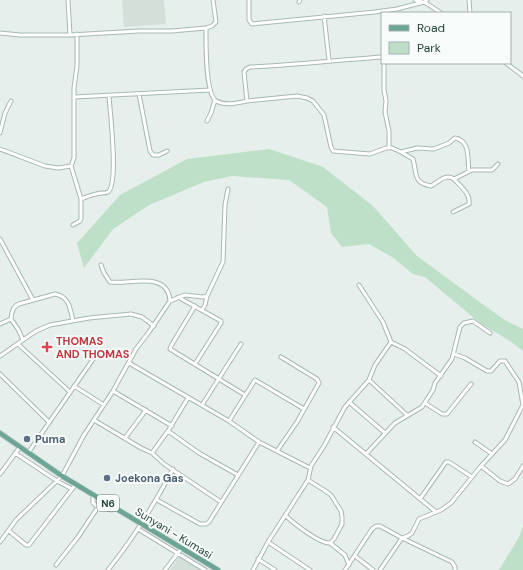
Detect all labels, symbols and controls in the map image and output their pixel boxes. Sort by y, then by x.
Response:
legend [381,12,511,64]
text: Road [417,20,445,36]
text: Park [417,40,441,56]
place label: THOMAS AND THOMAS [56,334,130,361]
marker: THOMAS AND THOMAS [41,341,53,353]
place label: Puma [35,432,65,446]
marker: Puma [22,434,32,444]
place label: Joekona Gas [115,471,184,485]
marker: Joekona Gas [102,473,112,483]
road number: N6 [97,495,119,511]
street label: Sunyani - Kumasi [133,504,215,562]

